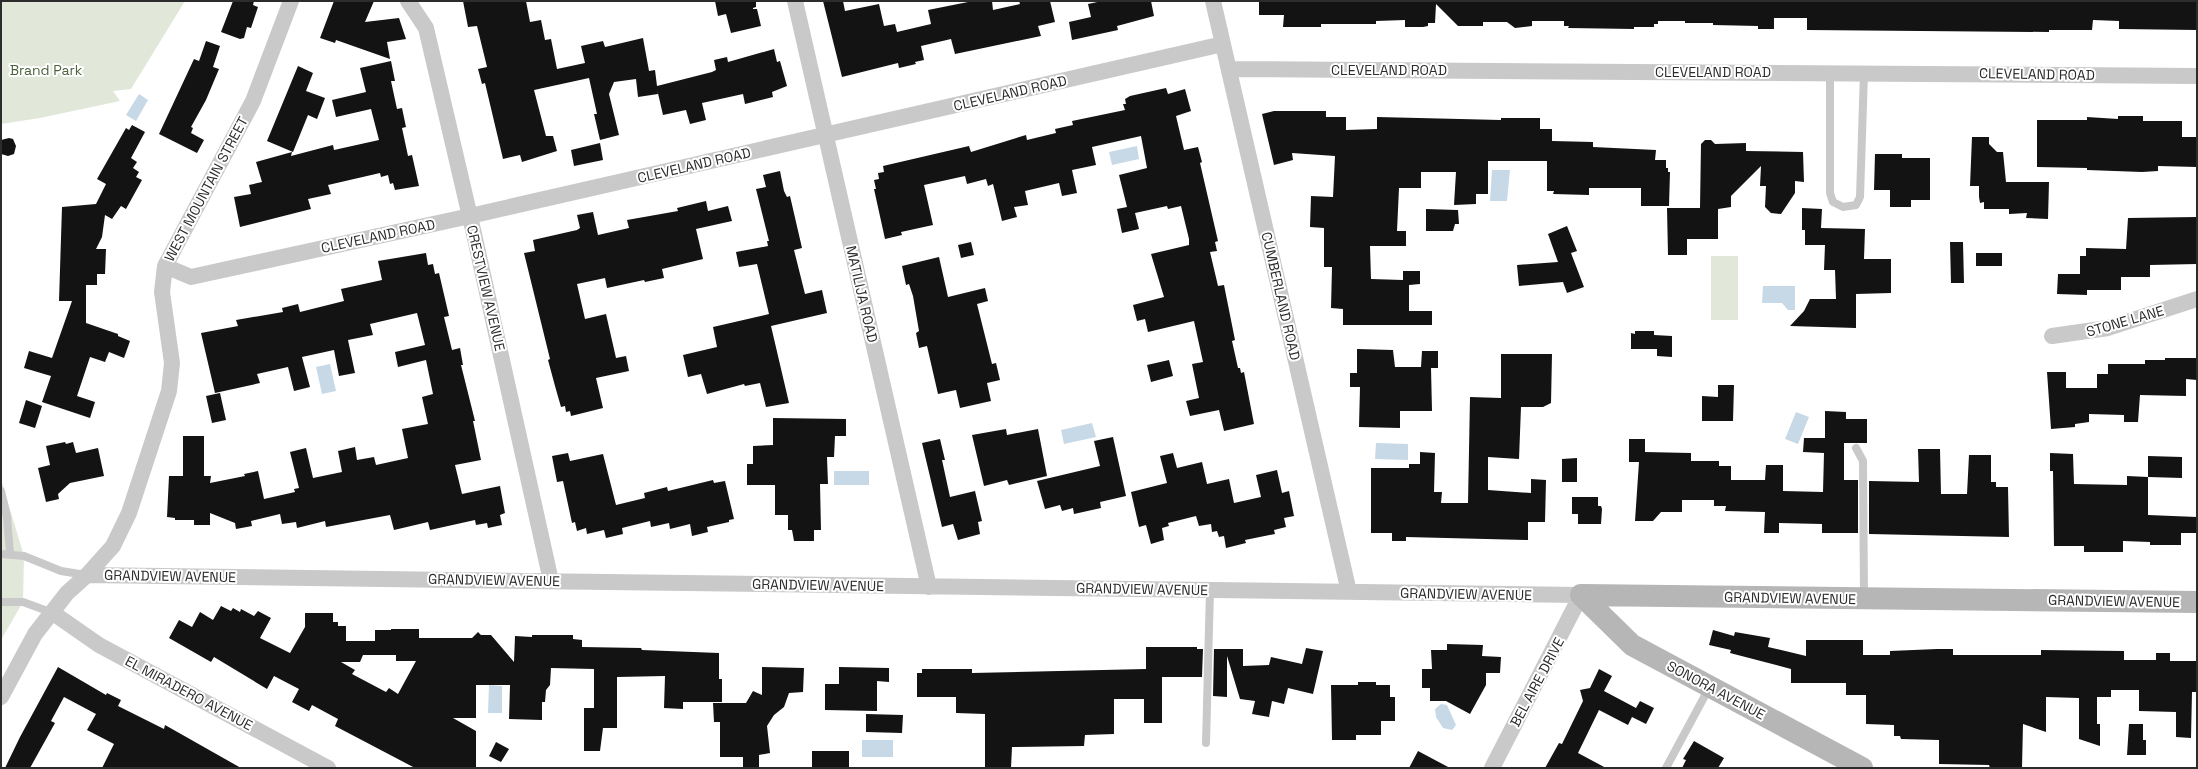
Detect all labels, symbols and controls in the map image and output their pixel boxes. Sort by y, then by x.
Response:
park label: Brand Park [10,61,83,79]
street label: CLEVELAND ROAD [1331,61,1447,79]
street label: CLEVELAND ROAD [1655,63,1771,81]
street label: CLEVELAND ROAD [1979,64,2095,84]
street label: CLEVELAND ROAD [952,71,1068,115]
street label: WEST MOUNTAIN STREET [160,114,252,264]
street label: CLEVELAND ROAD [636,143,752,187]
street label: CLEVELAND ROAD [319,215,437,257]
street label: CRESTVIEW AVENUE [463,223,509,353]
street label: CUMBERLAND ROAD [1257,230,1305,362]
street label: MATILIJA ROAD [842,244,882,344]
street label: STONE LANE [2084,301,2166,341]
street label: GRANDVIEW AVENUE [104,566,236,586]
street label: GRANDVIEW AVENUE [428,570,560,590]
street label: GRANDVIEW AVENUE [752,575,884,595]
street label: GRANDVIEW AVENUE [1076,579,1208,599]
street label: GRANDVIEW AVENUE [1400,584,1532,604]
street label: GRANDVIEW AVENUE [1724,588,1856,608]
street label: GRANDVIEW AVENUE [2048,591,2180,611]
street label: BEL AIRE DRIVE [1506,634,1568,730]
street label: EL MIRADERO AVENUE [122,652,256,734]
street label: SONORA AVENUE [1664,657,1768,723]

